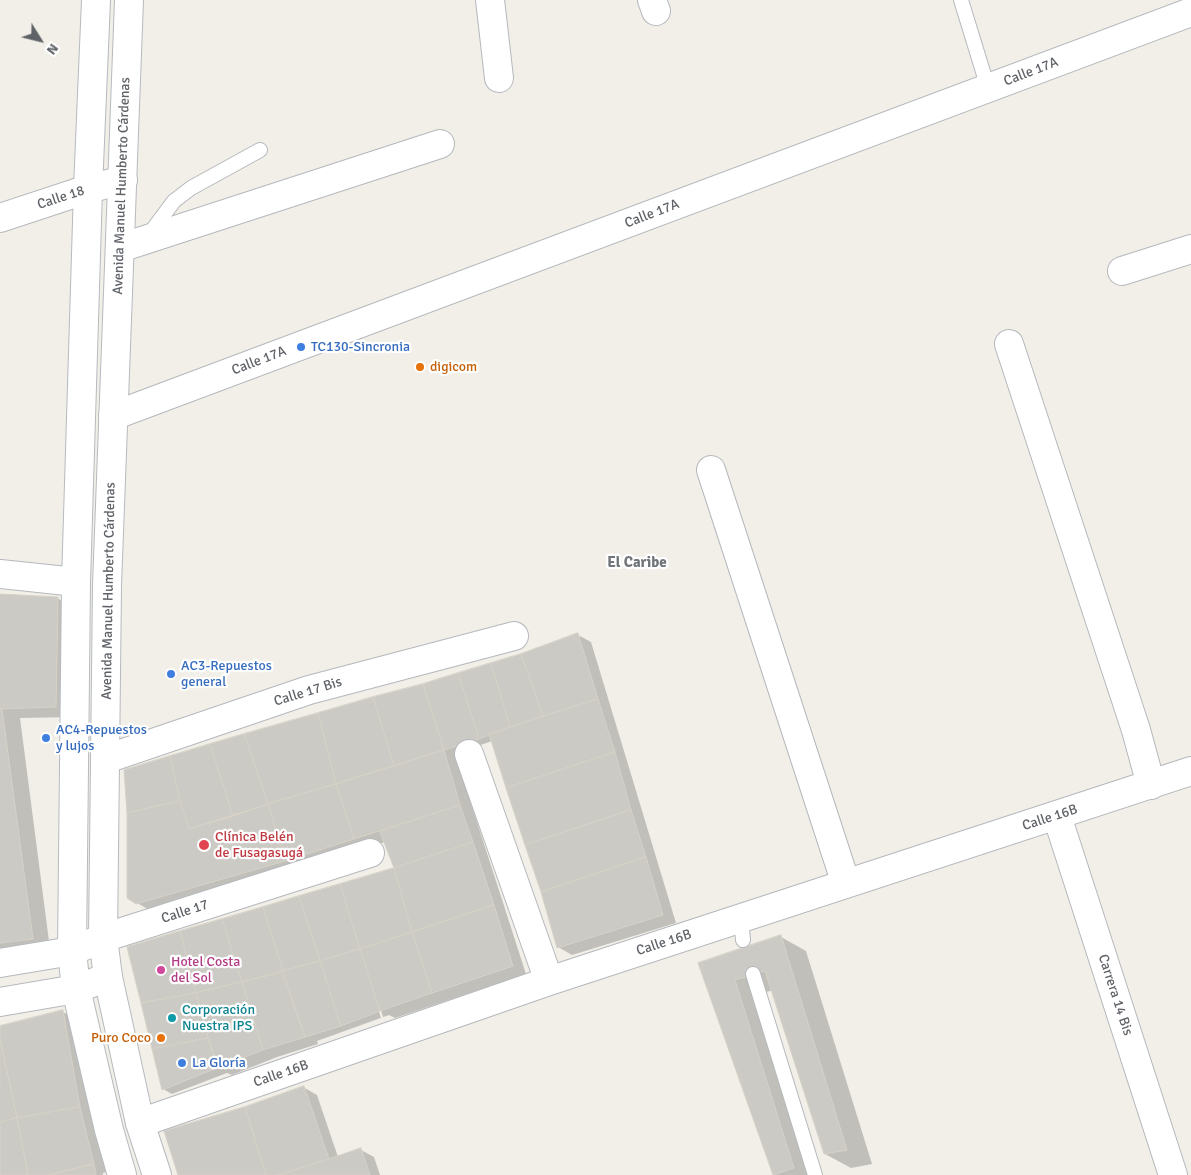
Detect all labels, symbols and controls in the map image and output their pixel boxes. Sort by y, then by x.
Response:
north arrow [15,15,65,65]
text: N [43,40,62,58]
street label: Calle 17A [1001,54,1061,90]
street label: Avenida Manuel Humberto Cárdenas [110,77,134,295]
street label: Calle 18 [35,183,87,213]
street label: Calle 17A [622,196,682,232]
place label: TC130-Sincronia [311,339,410,355]
marker: TC130-Sincronia [295,341,307,353]
street label: Calle 17A [229,343,289,379]
place label: digicom [430,359,477,375]
marker: digicom [414,361,426,373]
street label: Avenida Manuel Humberto Cárdenas [99,482,119,700]
district label: El Caribe [607,554,667,572]
place label: AC3-Repuestos general [181,658,272,690]
marker: AC3-Repuestos general [165,668,177,680]
street label: Calle 17 Bis [272,674,344,710]
place label: AC4-Repuestos y lujos [56,722,147,754]
marker: AC4-Repuestos y lujos [40,732,52,744]
street label: Calle 16B [1020,801,1080,835]
place label: Clínica Belén de Fusagasugá [215,829,303,862]
marker: Clínica Belén de Fusagasugá [197,838,211,852]
street label: Calle 17 [159,897,211,927]
street label: Calle 16B [634,926,694,960]
street label: Carrera 14 Bis [1094,952,1136,1038]
place label: Hotel Costa del Sol [171,954,240,986]
marker: Hotel Costa del Sol [155,964,167,976]
place label: Corporación Nuestra IPS [182,1002,255,1034]
marker: Corporación Nuestra IPS [166,1012,178,1024]
place label: Puro Coco [91,1030,151,1046]
marker: Puro Coco [155,1032,167,1044]
place label: La Gloría [192,1055,246,1071]
marker: La Gloría [176,1057,188,1069]
street label: Calle 16B [251,1057,311,1091]

